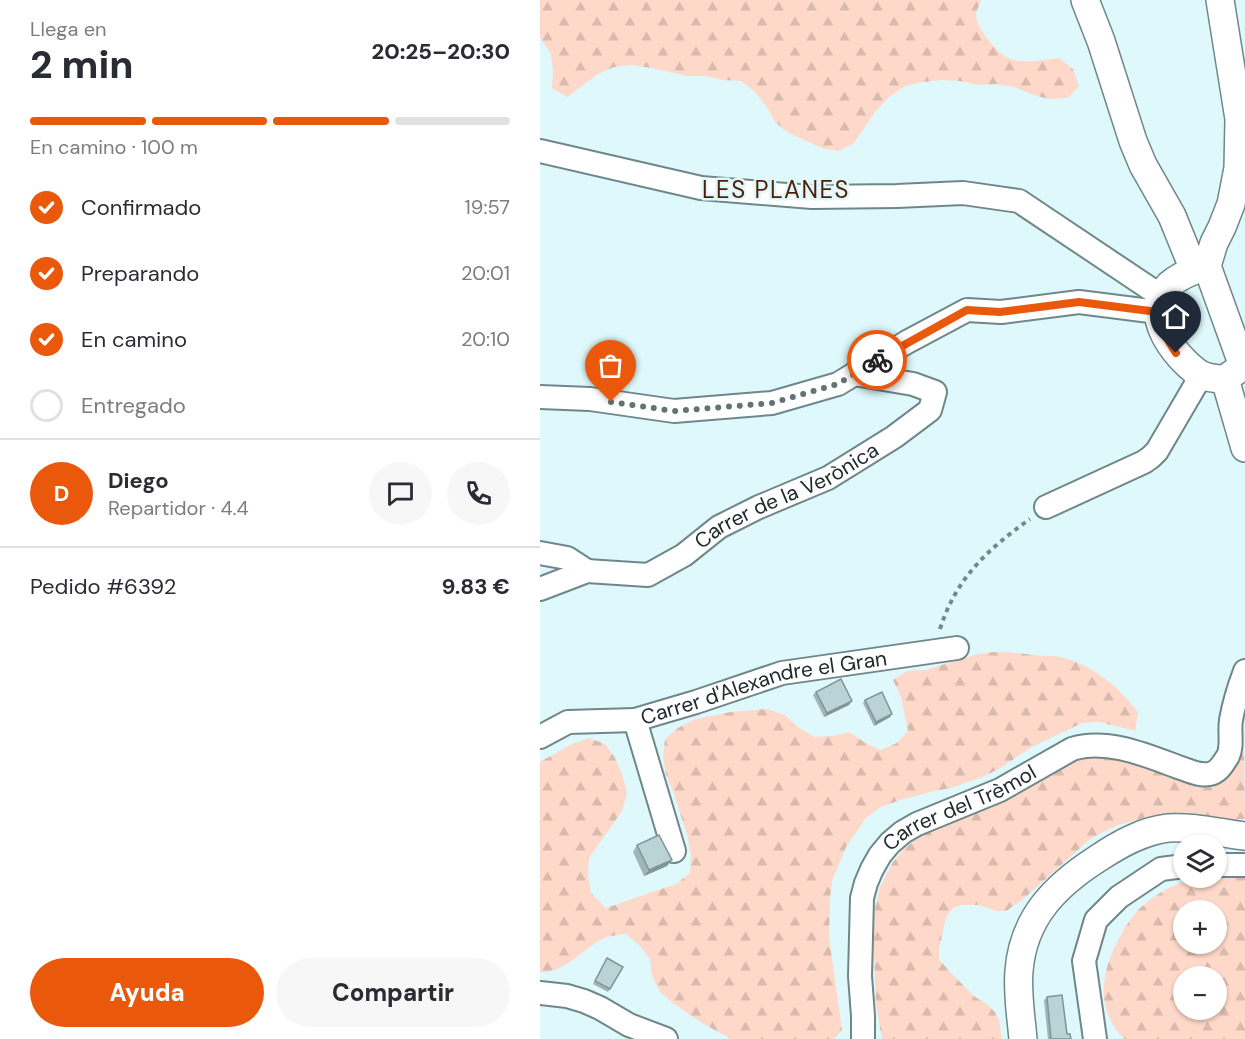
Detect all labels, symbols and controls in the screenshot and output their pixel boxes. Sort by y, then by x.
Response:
text: Llega en [30,16,107,42]
text: 20:25–20:30 [372,37,510,66]
text: 2 min [30,39,134,90]
text: En camino · 100 m [30,134,198,160]
district label: LES PLANES [702,174,850,205]
icon: check [30,191,63,224]
text: Confirmado [81,193,201,222]
text: 19:57 [465,194,510,220]
icon: check [30,257,63,290]
text: Preparando [81,259,199,288]
text: 20:01 [461,260,510,286]
pin [1150,291,1201,353]
icon: home [1159,300,1192,333]
icon: check [30,323,63,356]
text: En camino [81,325,187,354]
text: 20:10 [461,326,510,352]
courier [847,330,907,390]
pin [585,340,636,402]
icon: bike [861,344,894,377]
icon: bag [594,349,627,382]
text: Entregado [81,391,186,420]
street label: Carrer de la Verònica [689,436,884,555]
button: chat [369,462,432,525]
button: phone [447,462,510,525]
text: Diego [108,466,169,495]
text: D [54,479,69,508]
text: Repartidor · 4.4 [108,495,249,521]
text: Pedido #6392 [30,572,176,601]
text: 9.83 € [441,572,510,601]
street label: Carrer d'Alexandre el Gran [637,644,889,732]
street label: Carrer del Trèmol [877,758,1041,857]
map controls [1173,834,1227,1020]
button: layers [1173,834,1227,888]
button: + [1173,900,1227,954]
button: Ayuda [30,958,264,1027]
button: Compartir [276,958,510,1027]
button: − [1173,966,1227,1020]

